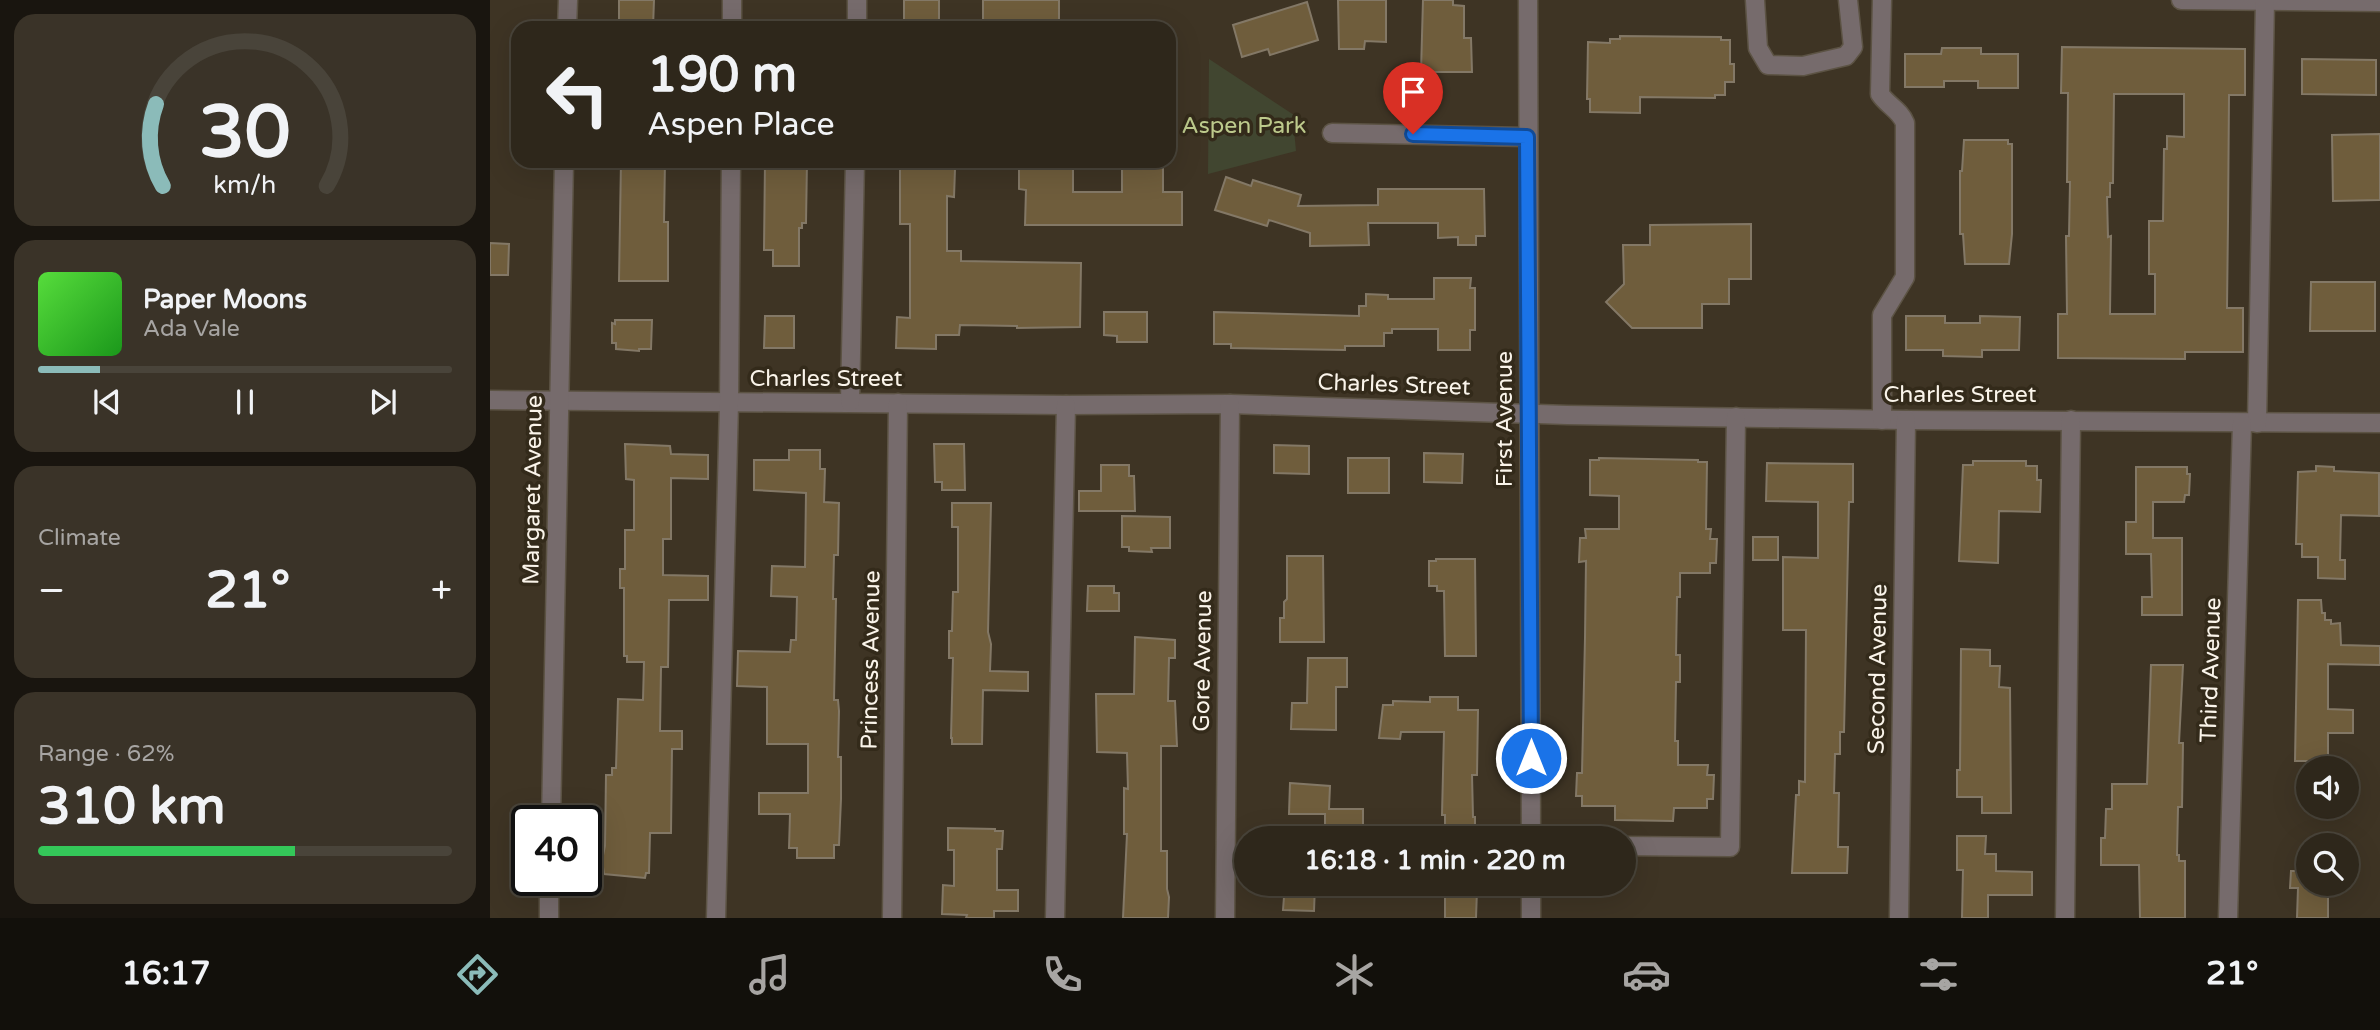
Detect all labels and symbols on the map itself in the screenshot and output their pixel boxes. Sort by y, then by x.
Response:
pin [1383,62,1443,134]
park label: Aspen Park [1182,112,1306,140]
street label: First Avenue [1491,351,1519,487]
street label: Charles Street [749,365,903,393]
street label: Charles Street [1317,368,1471,402]
street label: Charles Street [1883,381,2037,409]
street label: Margaret Avenue [517,395,549,585]
street label: Princess Avenue [855,570,887,750]
street label: Second Avenue [1863,584,1893,754]
street label: Gore Avenue [1188,590,1218,732]
street label: Third Avenue [2194,597,2228,743]
position arrow [1494,721,1568,795]
speed limit sign: 40 [511,805,602,896]

